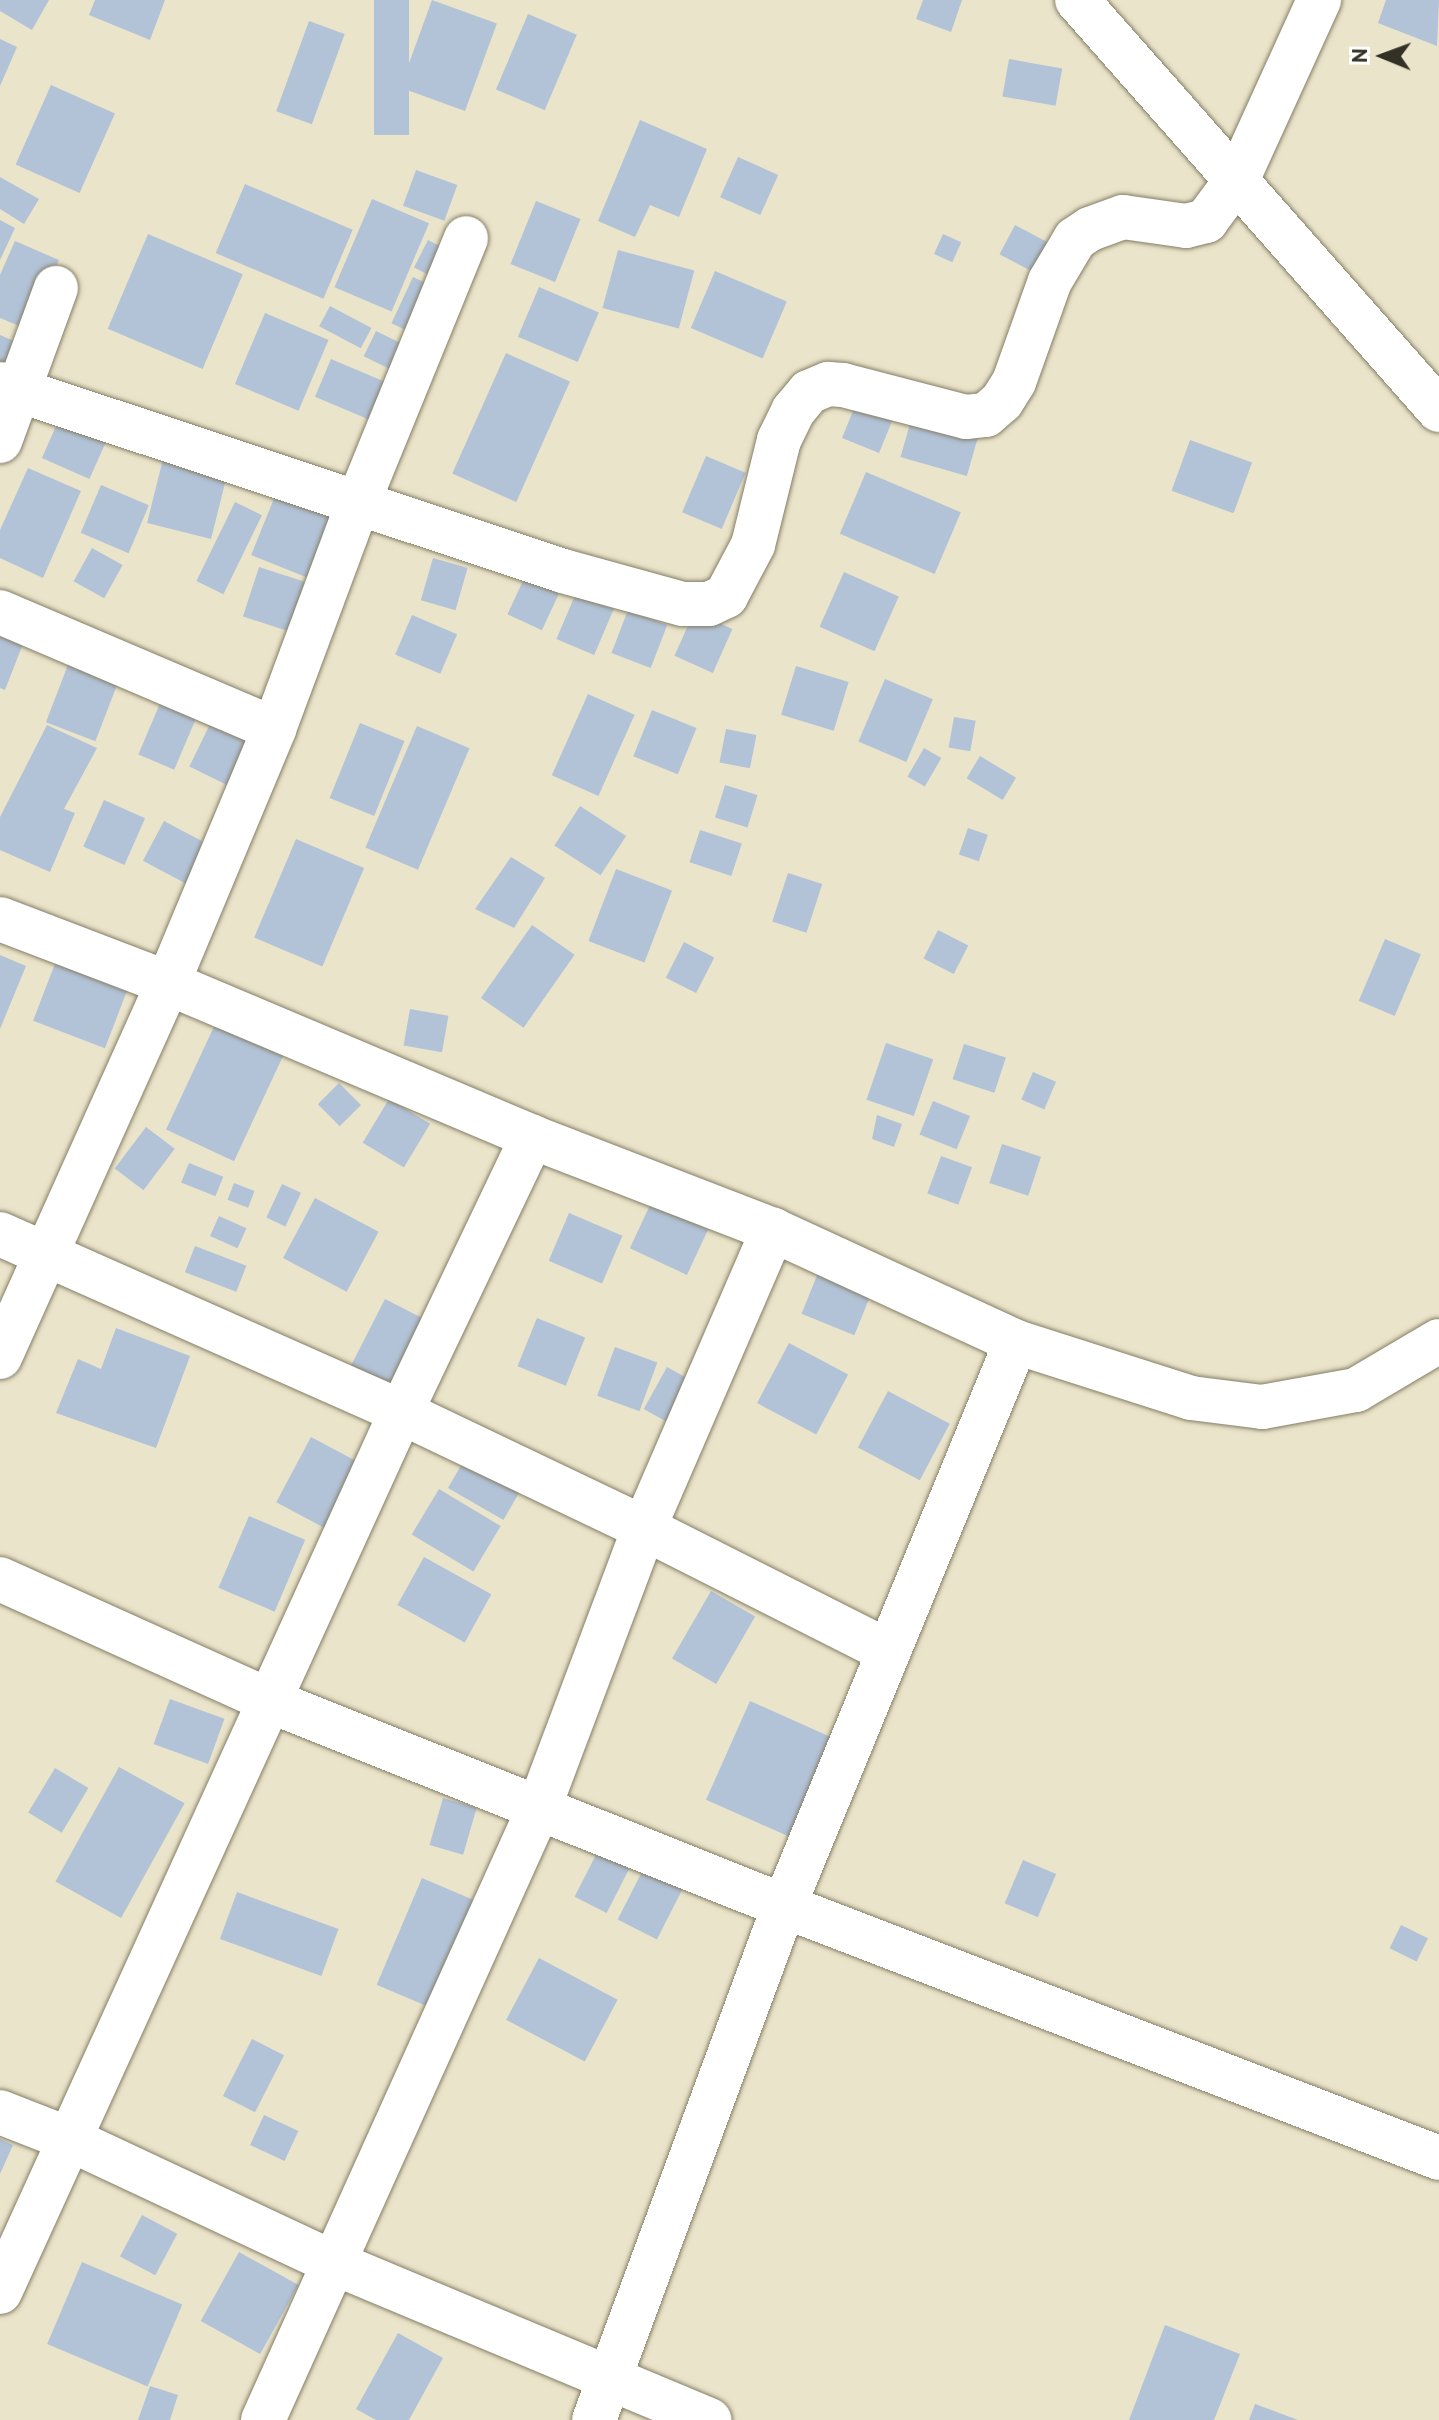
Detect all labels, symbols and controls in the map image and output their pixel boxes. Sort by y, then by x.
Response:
north arrow [1343,16,1423,96]
text: N [1345,48,1373,63]

